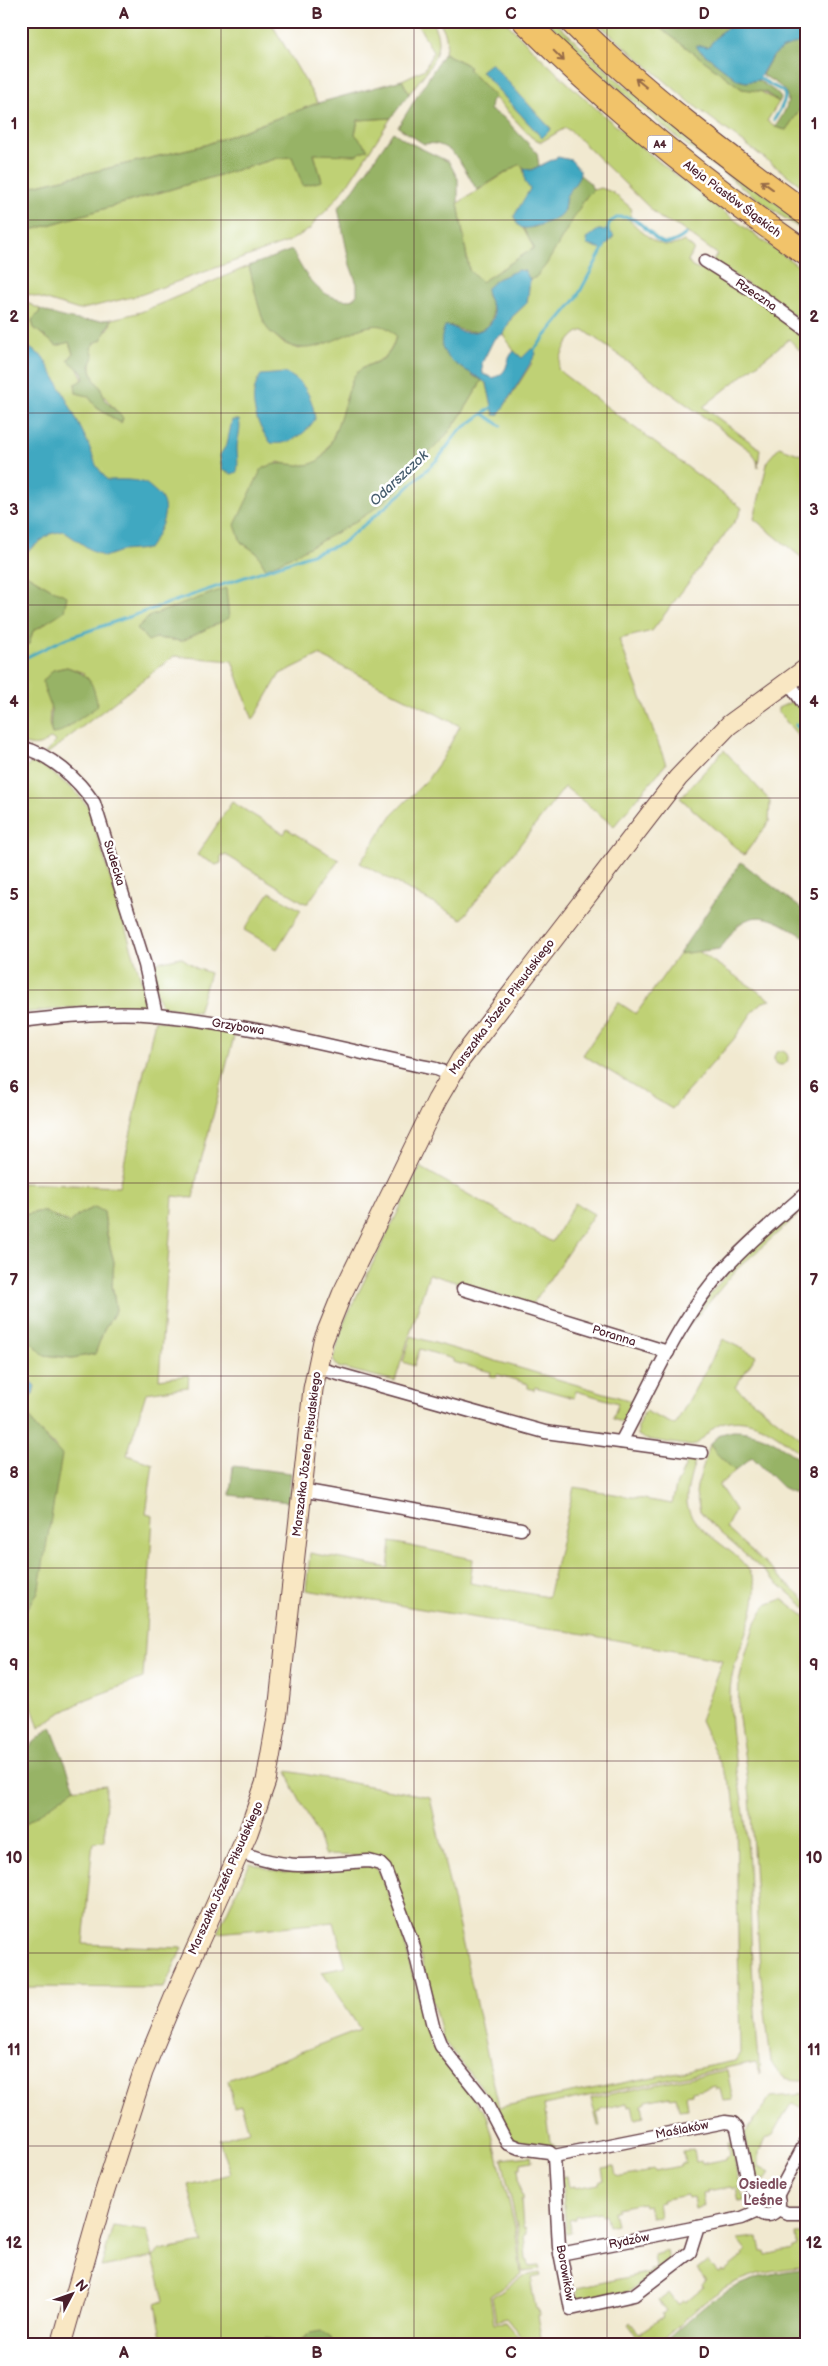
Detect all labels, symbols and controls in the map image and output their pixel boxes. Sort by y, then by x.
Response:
text: A [118,5,129,24]
text: B [311,5,323,24]
text: C [505,5,517,24]
text: D [698,5,710,24]
one-way arrow [553,50,565,62]
one-way arrow [634,78,647,89]
text: 1 [11,115,17,134]
text: 1 [811,115,817,134]
road number: A4 [648,136,672,152]
street label: Aleja Piastów Śląskich [680,156,785,241]
one-way arrow [760,180,774,190]
street label: Rzeczna [732,276,780,314]
text: 2 [9,308,19,327]
text: 2 [809,308,819,327]
water label: Odarszczok [366,446,433,509]
text: 3 [9,501,19,520]
text: 3 [809,501,819,520]
text: 4 [9,693,19,712]
text: 4 [809,693,819,712]
street label: Sudecka [100,838,128,888]
text: 5 [9,886,19,905]
text: 5 [809,886,819,905]
street label: Marszałka Józefa Piłsudskiego [446,936,558,1078]
street label: Grzybowa [211,1015,266,1039]
text: 6 [9,1078,19,1097]
text: 6 [809,1078,819,1097]
text: 7 [10,1271,19,1290]
text: 7 [810,1271,819,1290]
street label: Poranna [590,1322,638,1350]
street label: Marszałka Józefa Piłsudskiego [289,1370,325,1537]
text: 8 [9,1464,19,1483]
text: 8 [809,1464,819,1483]
text: 9 [9,1656,19,1675]
text: 9 [809,1656,819,1675]
street label: Marszałka Józefa Piłsudskiego [185,1799,267,1957]
text: 10 [6,1849,22,1868]
text: 10 [806,1849,822,1868]
text: 11 [7,2041,21,2060]
text: 11 [807,2041,821,2060]
street label: Maślaków [654,2118,710,2142]
district label: Osiedle Leśne [739,2176,787,2209]
street label: Rydzów [607,2230,651,2252]
text: 12 [6,2234,23,2253]
text: 12 [806,2234,823,2253]
street label: Borowików [553,2244,577,2302]
north arrow [48,2268,98,2318]
text: N [72,2276,91,2295]
text: A [118,2344,129,2363]
text: B [311,2344,323,2363]
text: C [505,2344,517,2363]
text: D [698,2344,710,2363]

